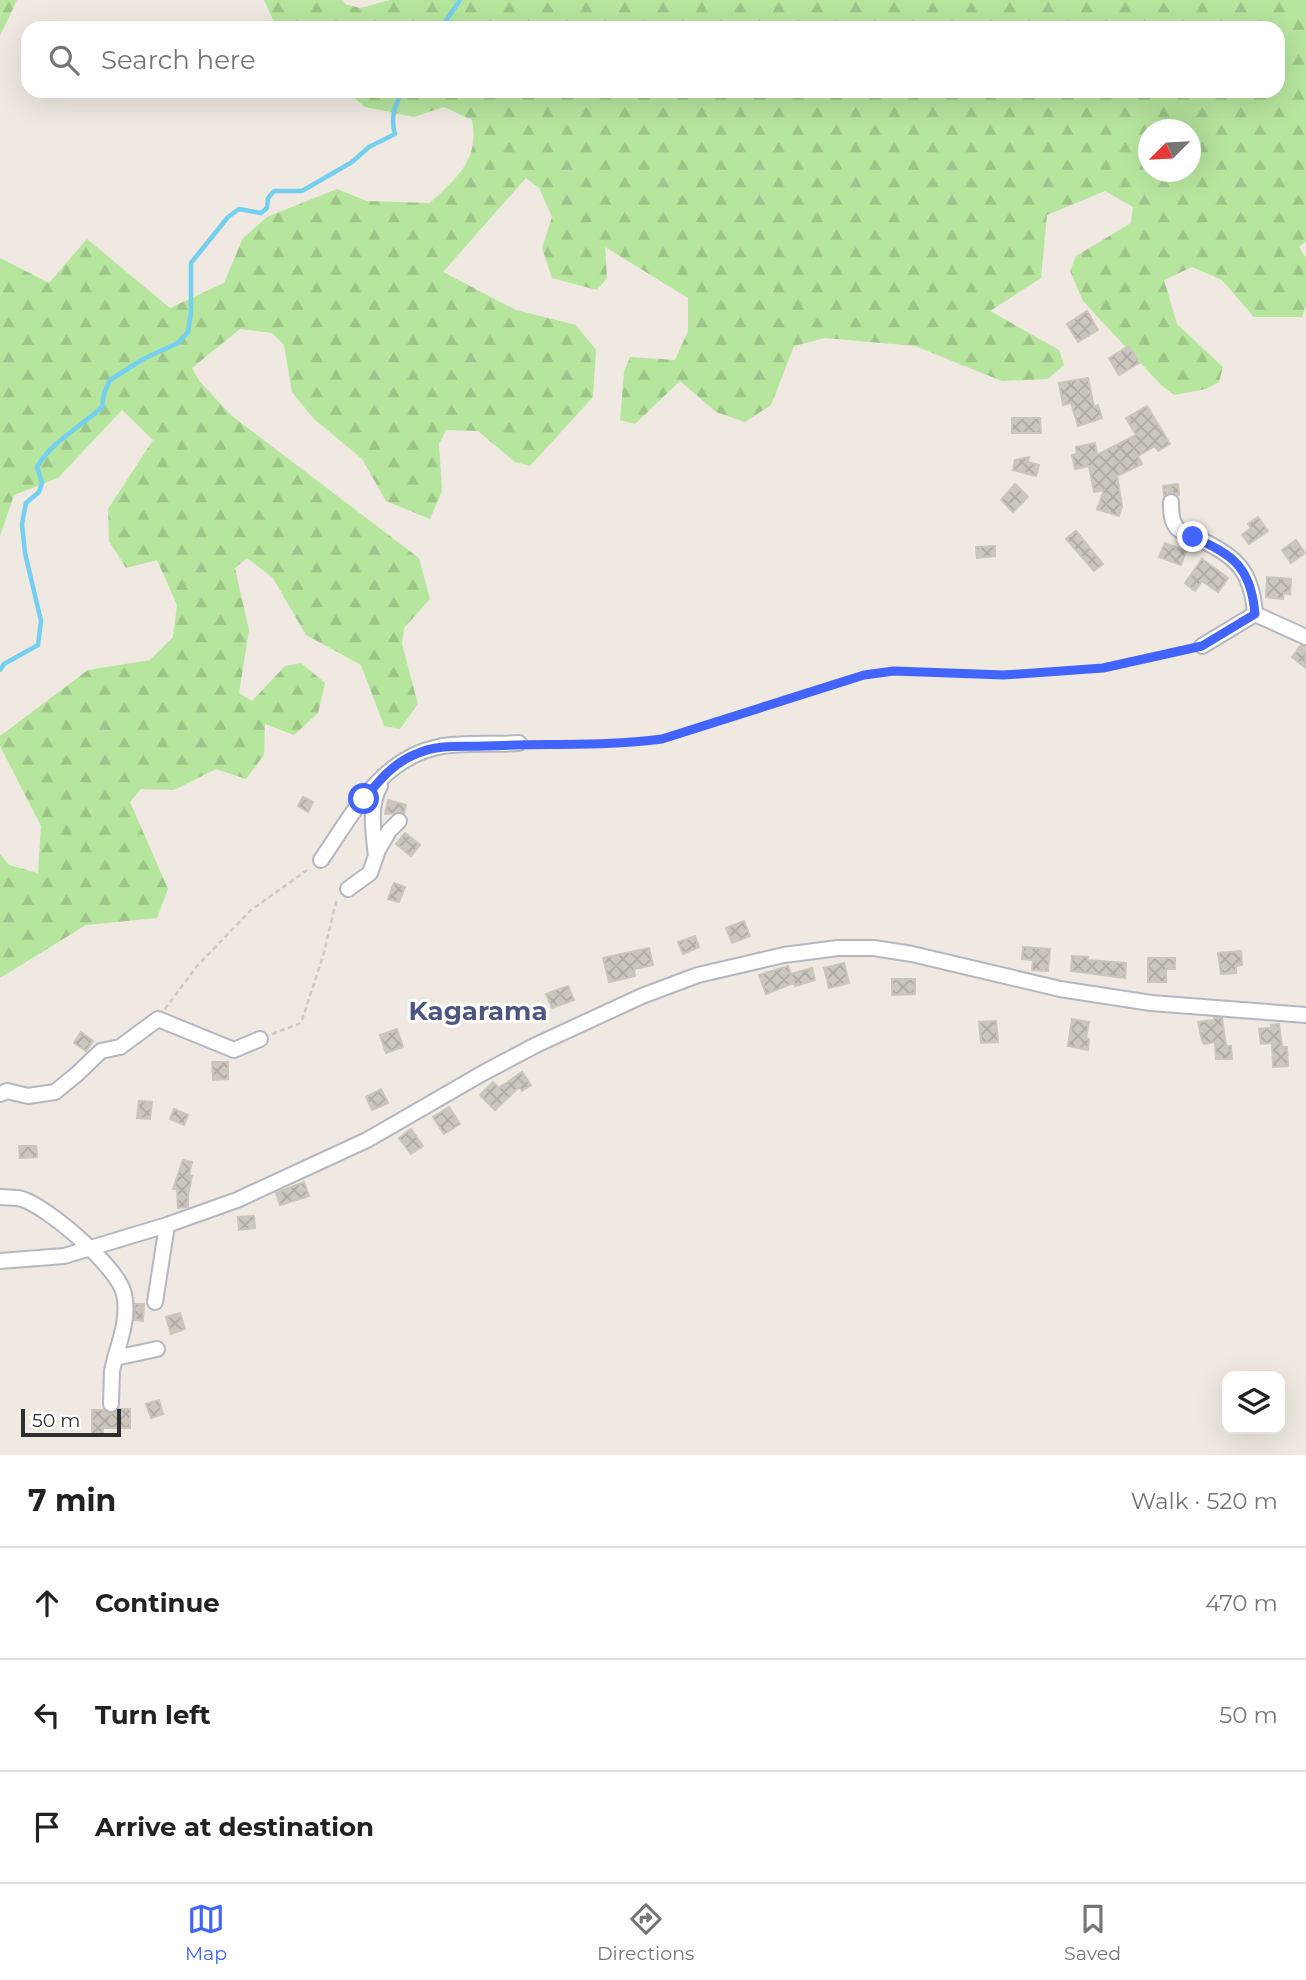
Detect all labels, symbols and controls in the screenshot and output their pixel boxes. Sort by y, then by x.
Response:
search box [21,21,1285,98]
icon: search [45,41,83,79]
text: Search here [101,44,256,76]
north arrow [1138,119,1201,182]
route end [1177,521,1208,552]
route start [348,783,379,814]
district label: Kagarama [409,995,547,1027]
map controls [1222,1371,1285,1434]
button: layers [1222,1371,1285,1434]
scale bar [21,1406,121,1438]
text: 50 m [32,1409,80,1432]
text: 7 min [28,1482,116,1519]
text: Walk · 520 m [1131,1487,1278,1515]
icon: ahead [28,1584,66,1622]
text: Continue [95,1587,220,1619]
text: 470 m [1205,1589,1278,1617]
icon: left [28,1696,66,1734]
text: Turn left [95,1699,211,1731]
text: 50 m [1219,1701,1278,1729]
icon: arrive [28,1808,66,1846]
text: Arrive at destination [95,1811,374,1843]
tab: Map [185,1900,227,1965]
tab: Directions [597,1900,694,1965]
tab: Saved [1064,1900,1121,1965]

